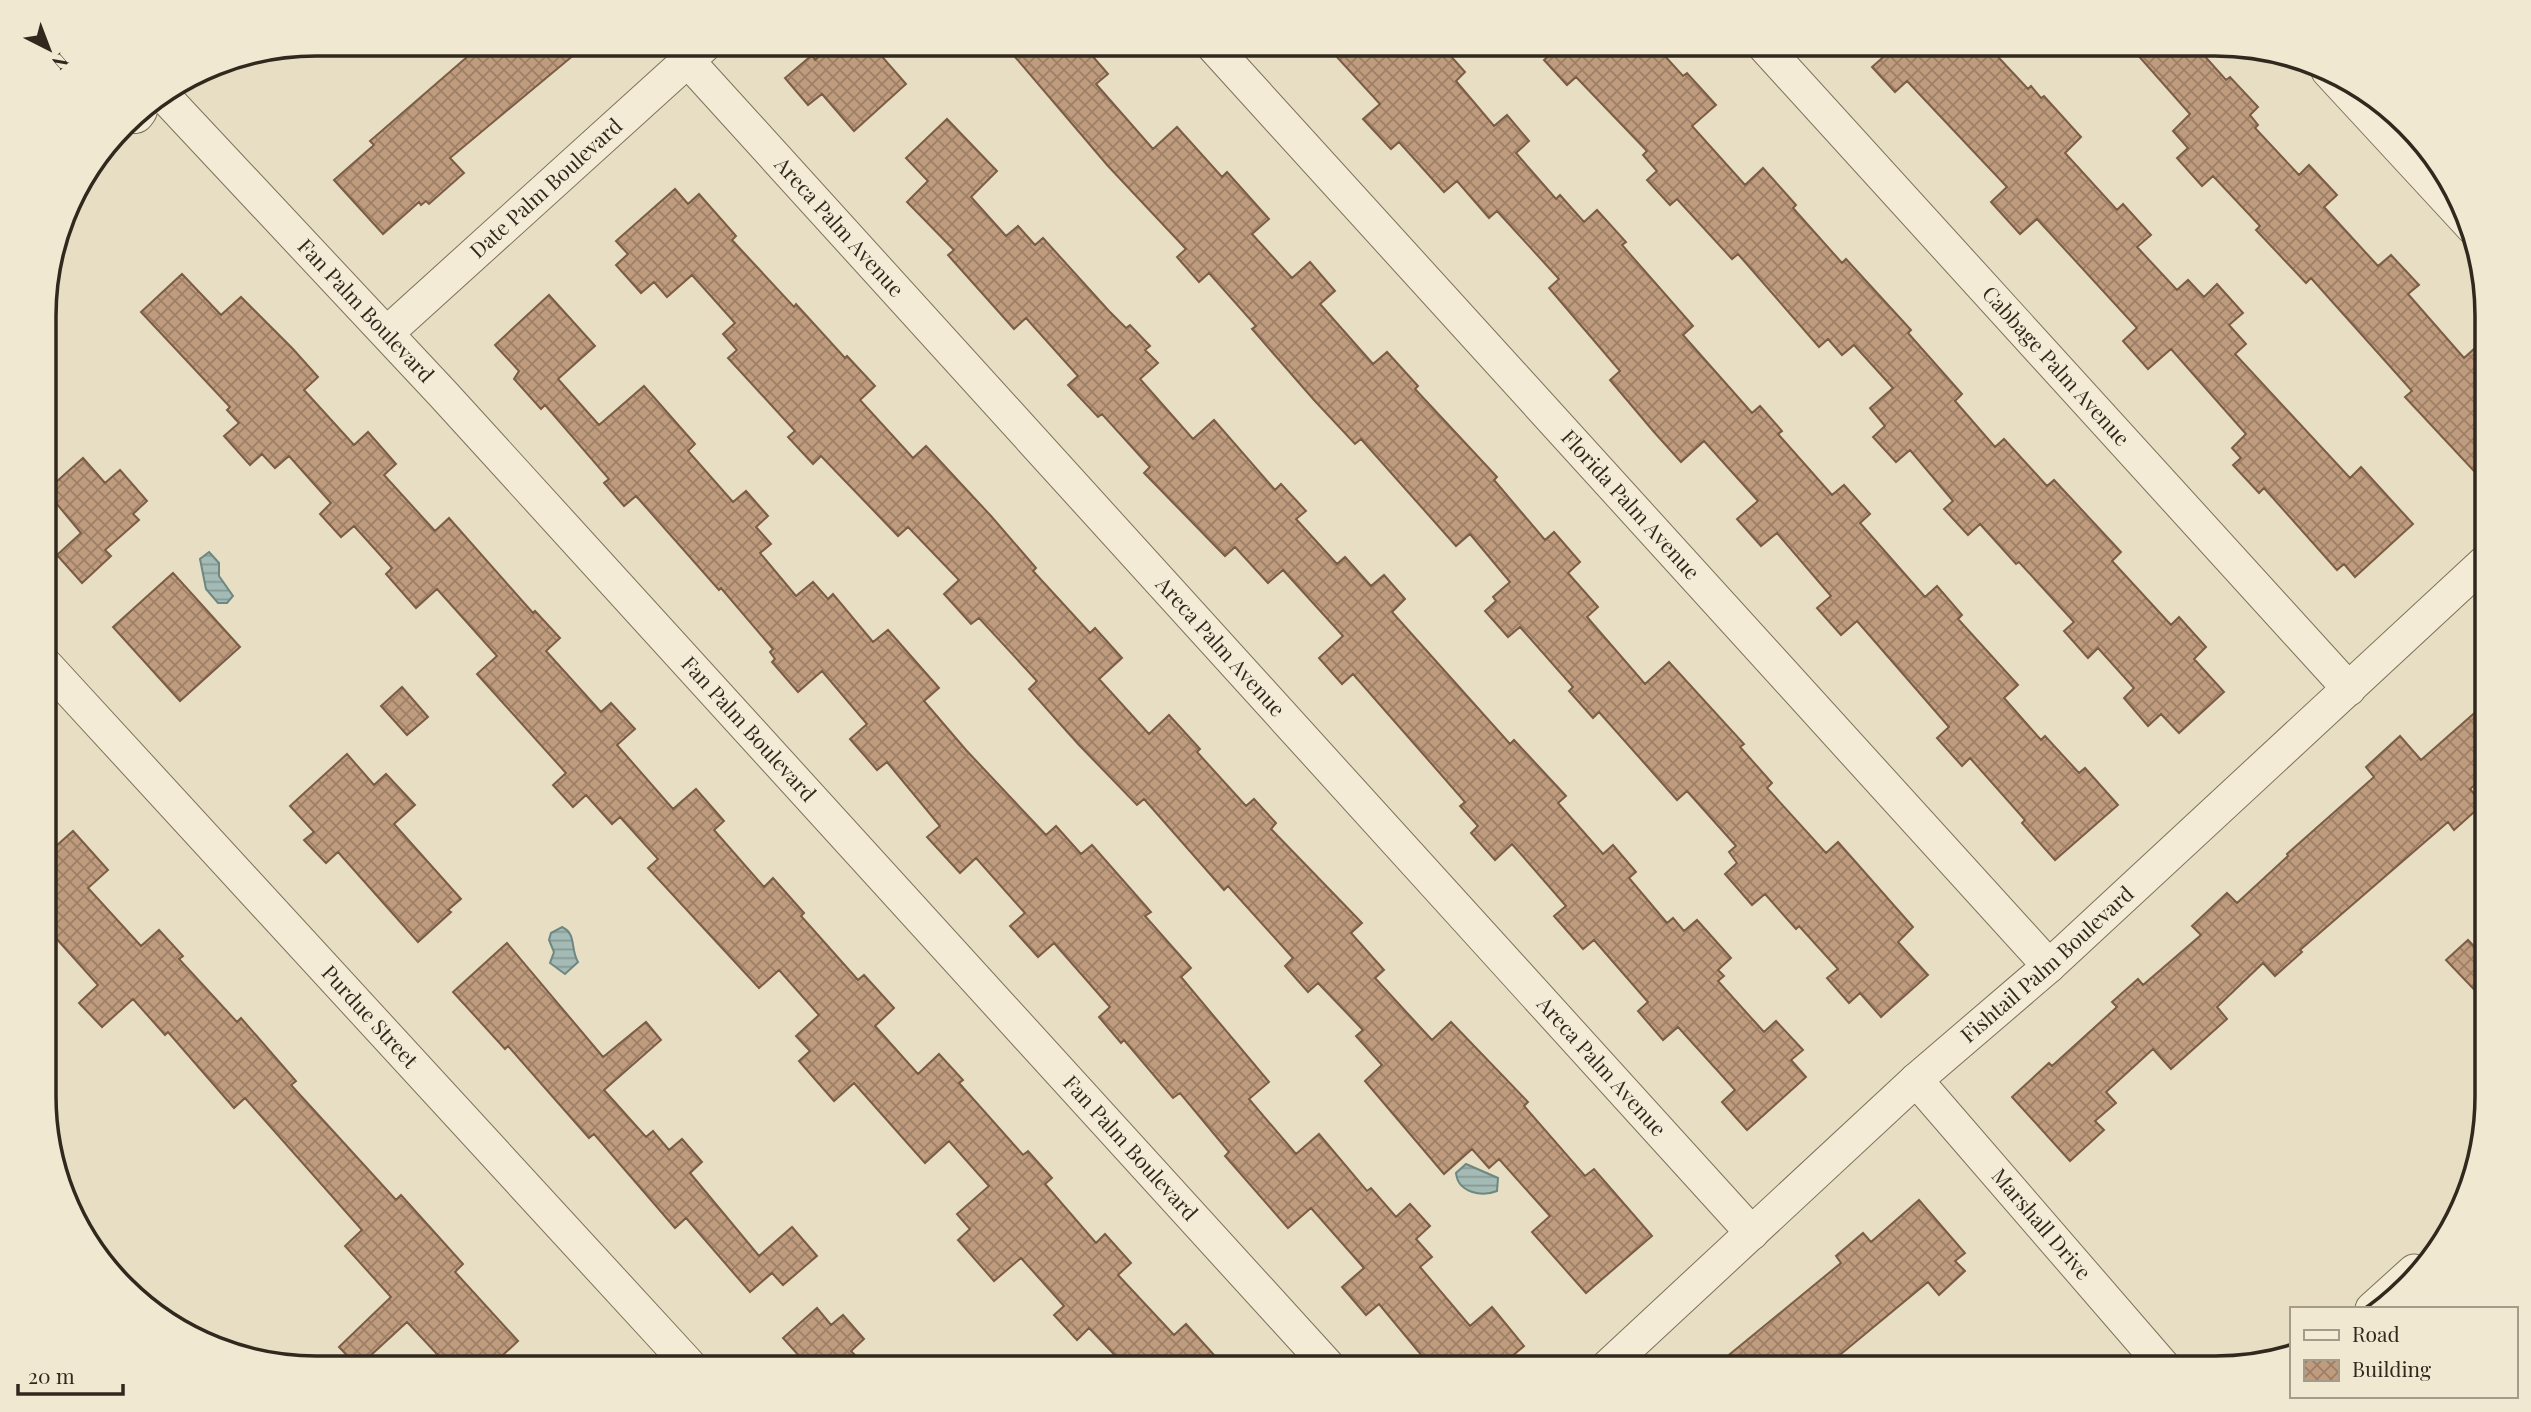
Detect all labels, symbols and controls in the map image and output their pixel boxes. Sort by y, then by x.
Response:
north arrow [14,14,84,84]
text: N [47,48,75,77]
street label: Date Palm Boulevard [463,111,627,263]
street label: Areca Palm Avenue [769,149,911,302]
street label: Fan Palm Boulevard [293,232,441,388]
street label: Cabbage Palm Avenue [1977,279,2137,451]
street label: Florida Palm Avenue [1556,423,1707,585]
street label: Areca Palm Avenue [1150,569,1292,722]
street label: Fan Palm Boulevard [676,649,823,807]
street label: Fishtail Palm Boulevard [1954,879,2139,1048]
street label: Purdue Street [317,958,426,1073]
street label: Areca Palm Avenue [1531,989,1673,1141]
street label: Fan Palm Boulevard [1058,1068,1205,1226]
street label: Marshall Drive [1986,1161,2098,1285]
legend [2290,1307,2517,1398]
text: Road [2352,1319,2400,1347]
scale bar [18,1352,122,1396]
text: Building [2352,1354,2431,1382]
text: 20 m [28,1361,75,1389]

